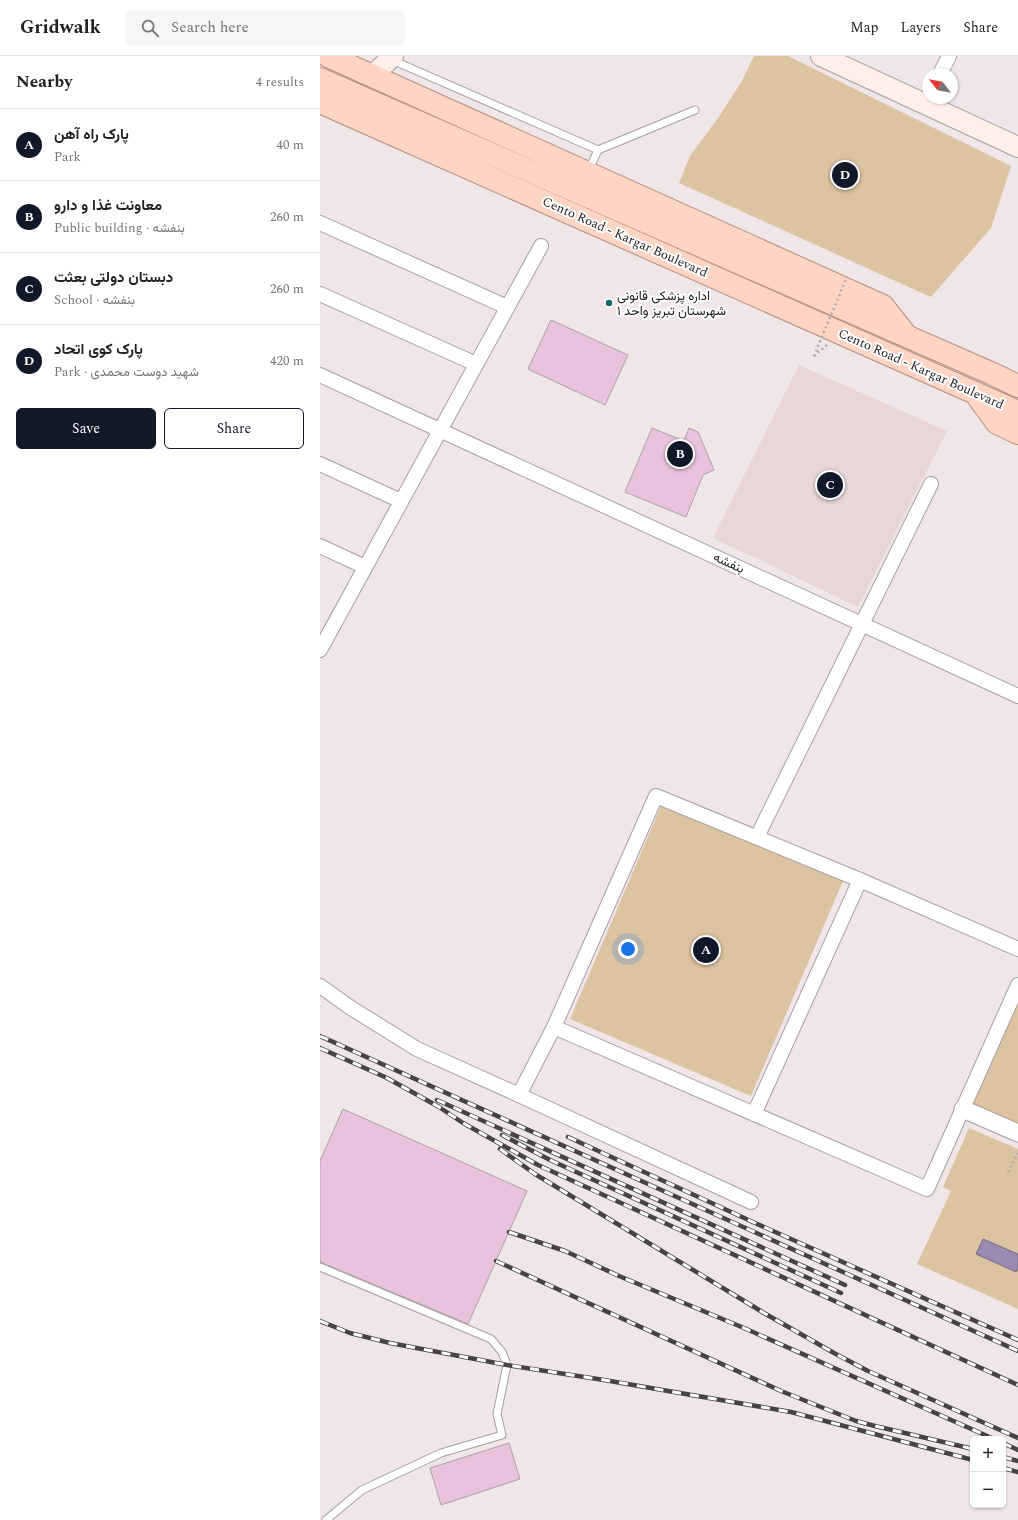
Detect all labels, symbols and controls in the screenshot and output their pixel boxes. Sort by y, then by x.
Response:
search box [125,10,405,46]
text: Gridwalk [20,13,101,42]
text: Search here [171,16,249,39]
icon: search [139,17,161,39]
text: Map [850,17,879,38]
text: Layers [901,17,941,38]
text: Share [963,17,998,38]
north arrow [922,68,958,104]
text: Nearby [16,69,72,95]
text: 4 results [256,72,304,92]
text: پارک راه آهن [54,123,129,146]
text: A [24,135,34,155]
text: 40 m [277,135,304,155]
text: Park [54,147,81,167]
pin: D [832,160,858,190]
street label: Cento Road - Kargar Boulevard [539,191,711,283]
text: معاونت غذا و دارو [54,194,162,217]
text: B [24,207,34,227]
text: 260 m [270,207,304,227]
text: Public building · بنفشه [54,218,185,238]
text: دبستان دولتی بعثت [54,266,173,289]
text: C [24,279,34,299]
text: 260 m [270,279,304,299]
place label: اداره پزشکی قانونی شهرستان تبریز واحد ۱ [617,286,726,321]
text: School · بنفشه [54,290,135,310]
marker: اداره پزشکی قانونی شهرستان تبریز واحد ۱ [604,298,614,308]
street label: Cento Road - Kargar Boulevard [835,323,1007,415]
text: پارک کوی اتحاد [54,338,143,361]
text: D [24,351,34,371]
text: 420 m [270,351,304,371]
text: Park · شهید دوست محمدی [54,362,199,382]
button: Save [16,408,156,449]
button: Share [164,408,304,449]
pin: B [667,439,693,469]
pin: C [817,470,843,500]
street label: بنفشه [710,547,748,579]
pin: A [693,935,719,965]
your location [618,939,638,959]
map controls [970,1436,1006,1508]
button: + [970,1436,1006,1472]
button: − [970,1472,1006,1508]

